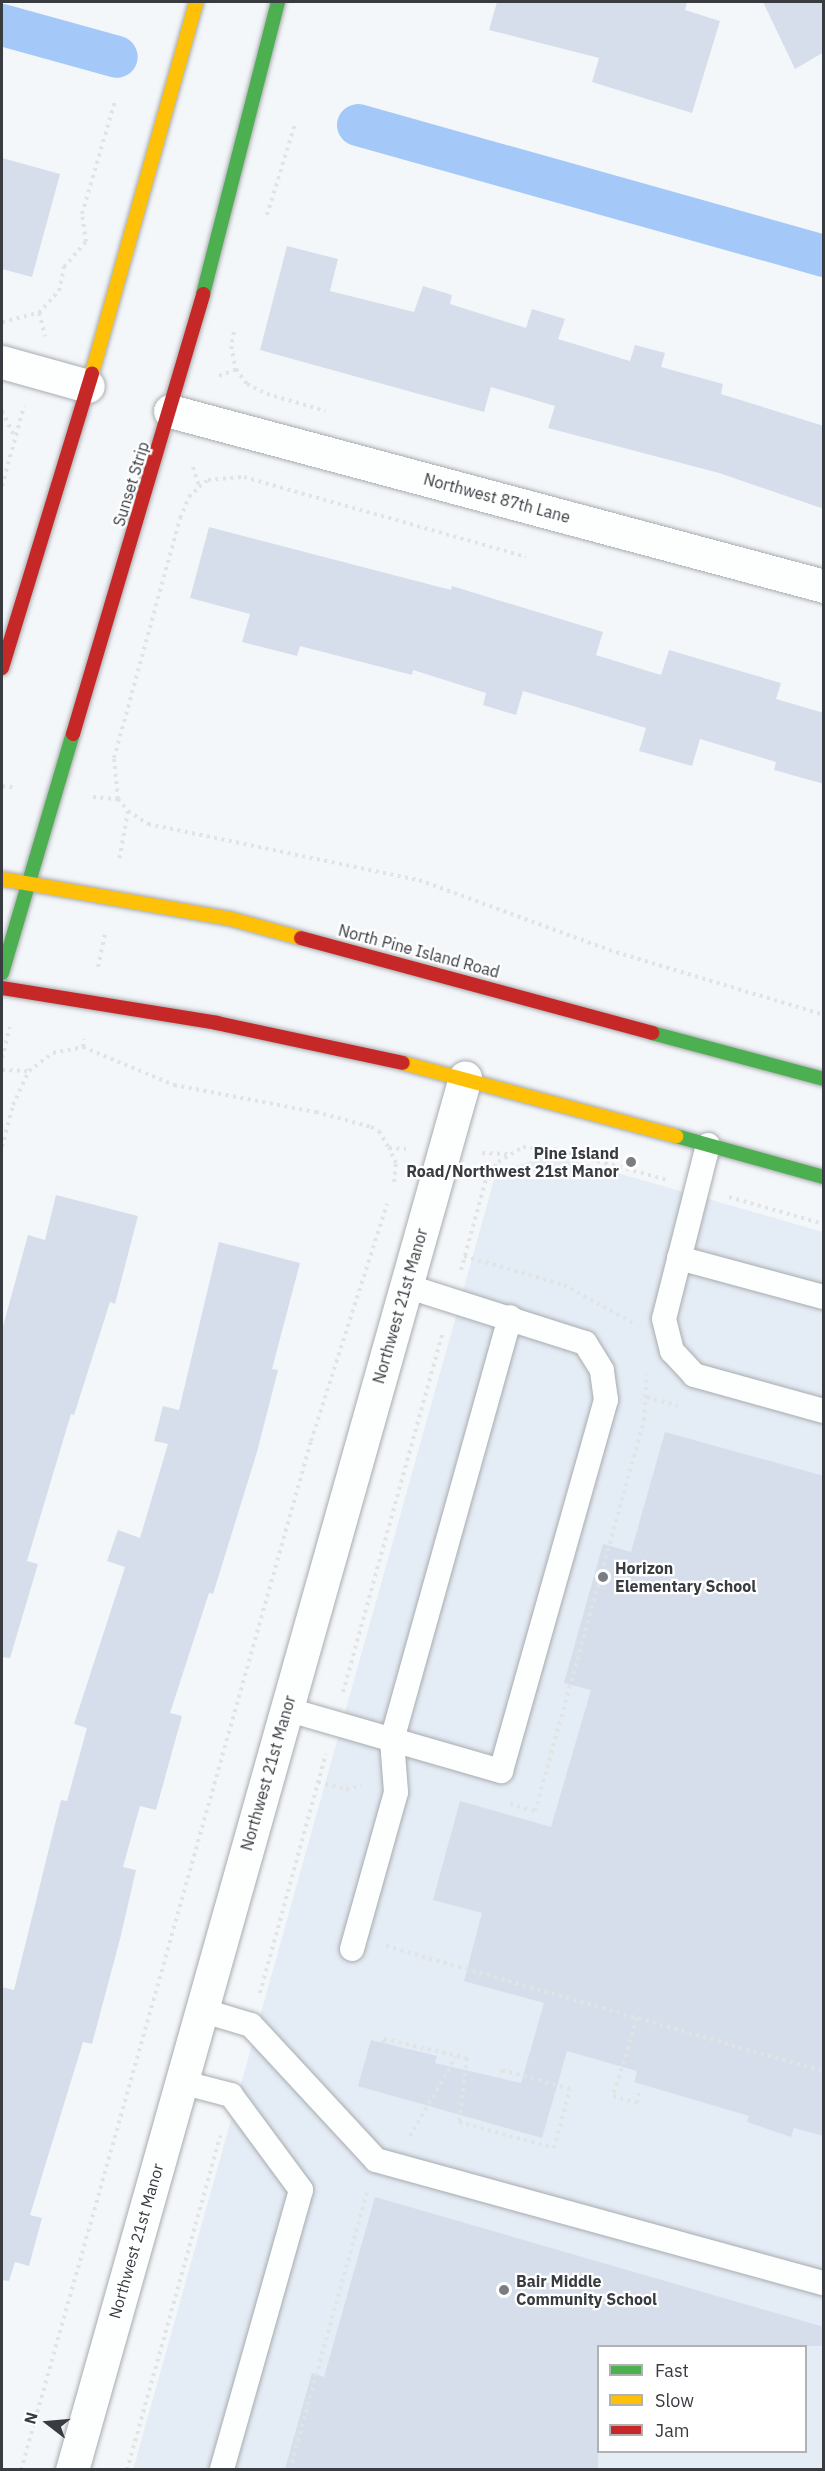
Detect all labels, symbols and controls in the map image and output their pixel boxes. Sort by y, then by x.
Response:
street label: Sunset Strip [109,439,153,529]
street label: Northwest 87th Lane [422,469,572,527]
street label: North Pine Island Road [336,920,502,982]
place label: Pine Island Road/Northwest 21st Manor [406,1143,619,1181]
marker: Pine Island Road/Northwest 21st Manor [624,1155,638,1169]
street label: Northwest 21st Manor [369,1226,431,1386]
place label: Horizon Elementary School [615,1558,756,1596]
marker: Horizon Elementary School [596,1570,610,1584]
street label: Northwest 21st Manor [237,1693,299,1853]
street label: Northwest 21st Manor [105,2161,167,2321]
place label: Bair Middle Community School [516,2271,657,2309]
marker: Bair Middle Community School [497,2283,511,2297]
legend [597,2345,807,2453]
text: Fast [655,2359,689,2382]
text: Slow [655,2389,694,2412]
north arrow [18,2393,78,2453]
text: N [19,2410,42,2426]
text: Jam [655,2419,690,2442]

